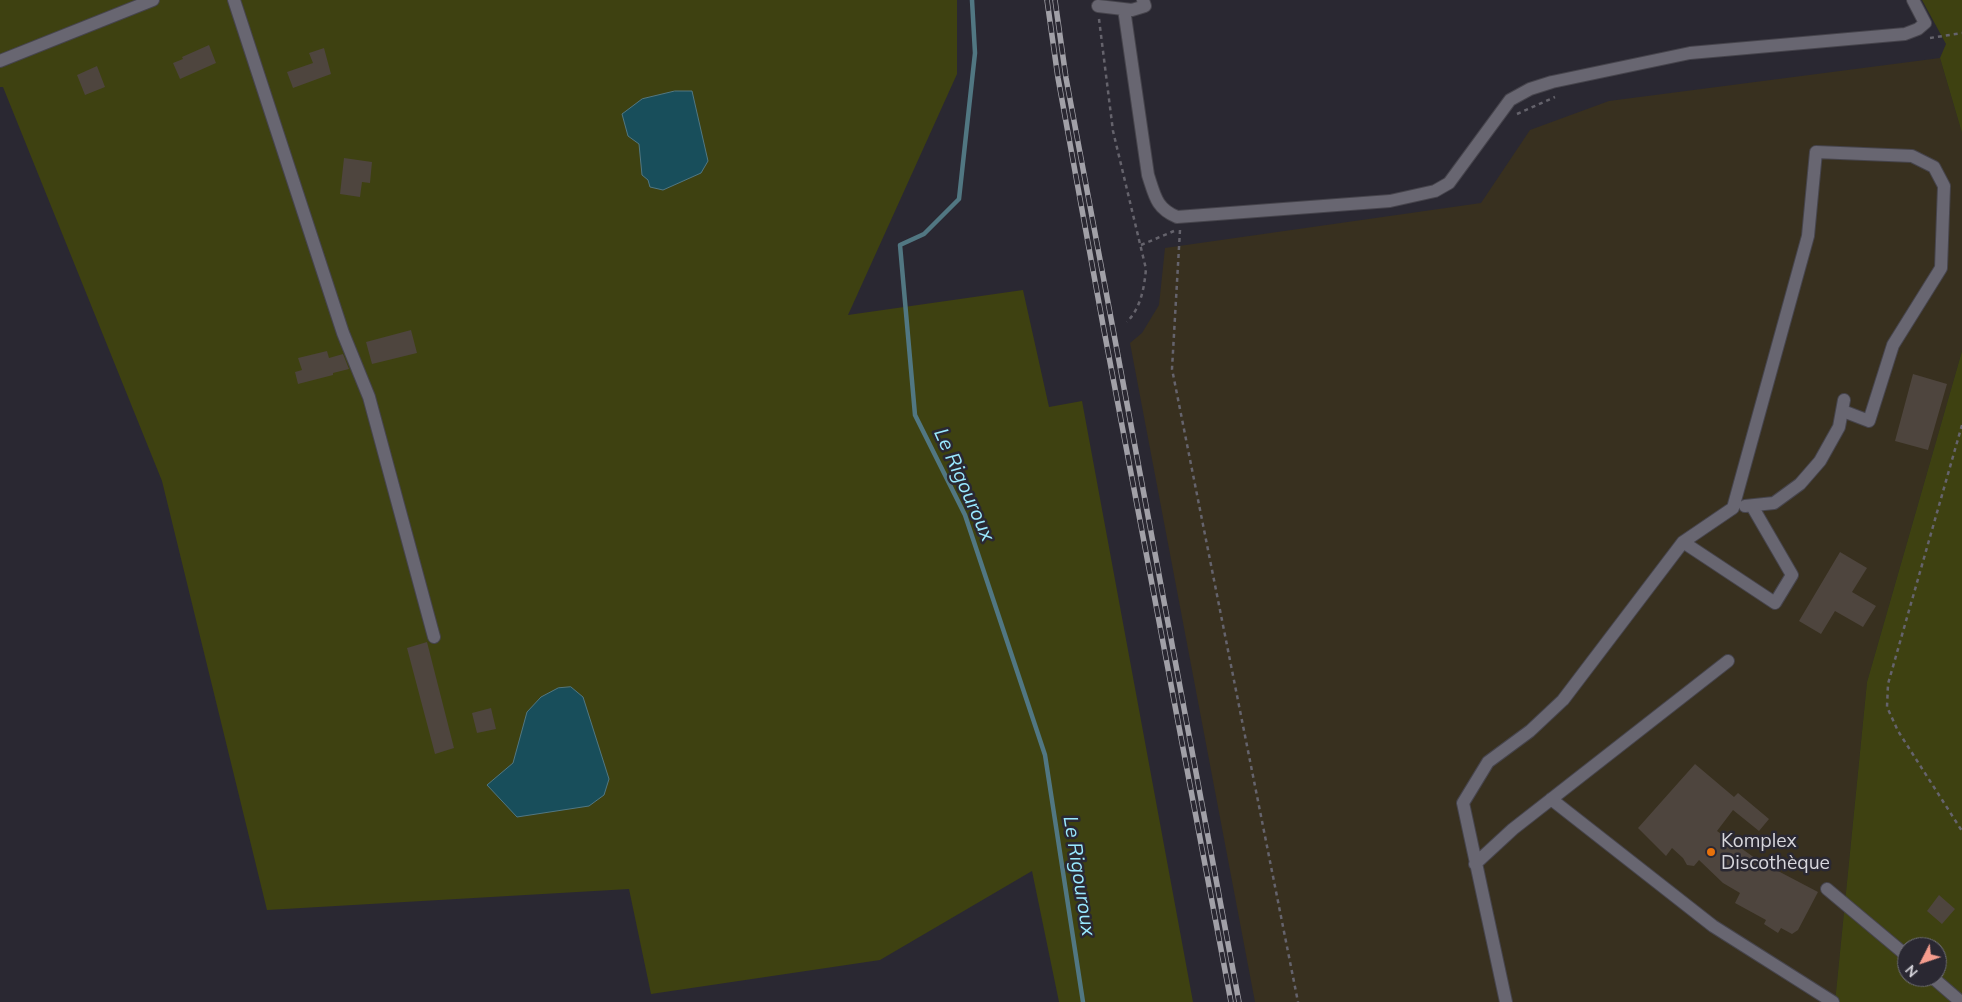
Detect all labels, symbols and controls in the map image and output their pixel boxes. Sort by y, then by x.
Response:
water label: Le Rigouroux [928,425,1000,545]
water label: Le Rigouroux [1058,814,1100,938]
place label: Komplex Discothèque [1721,830,1830,874]
marker: Komplex Discothèque [1705,846,1717,858]
north arrow [1897,937,1947,987]
text: N [1901,961,1922,981]

